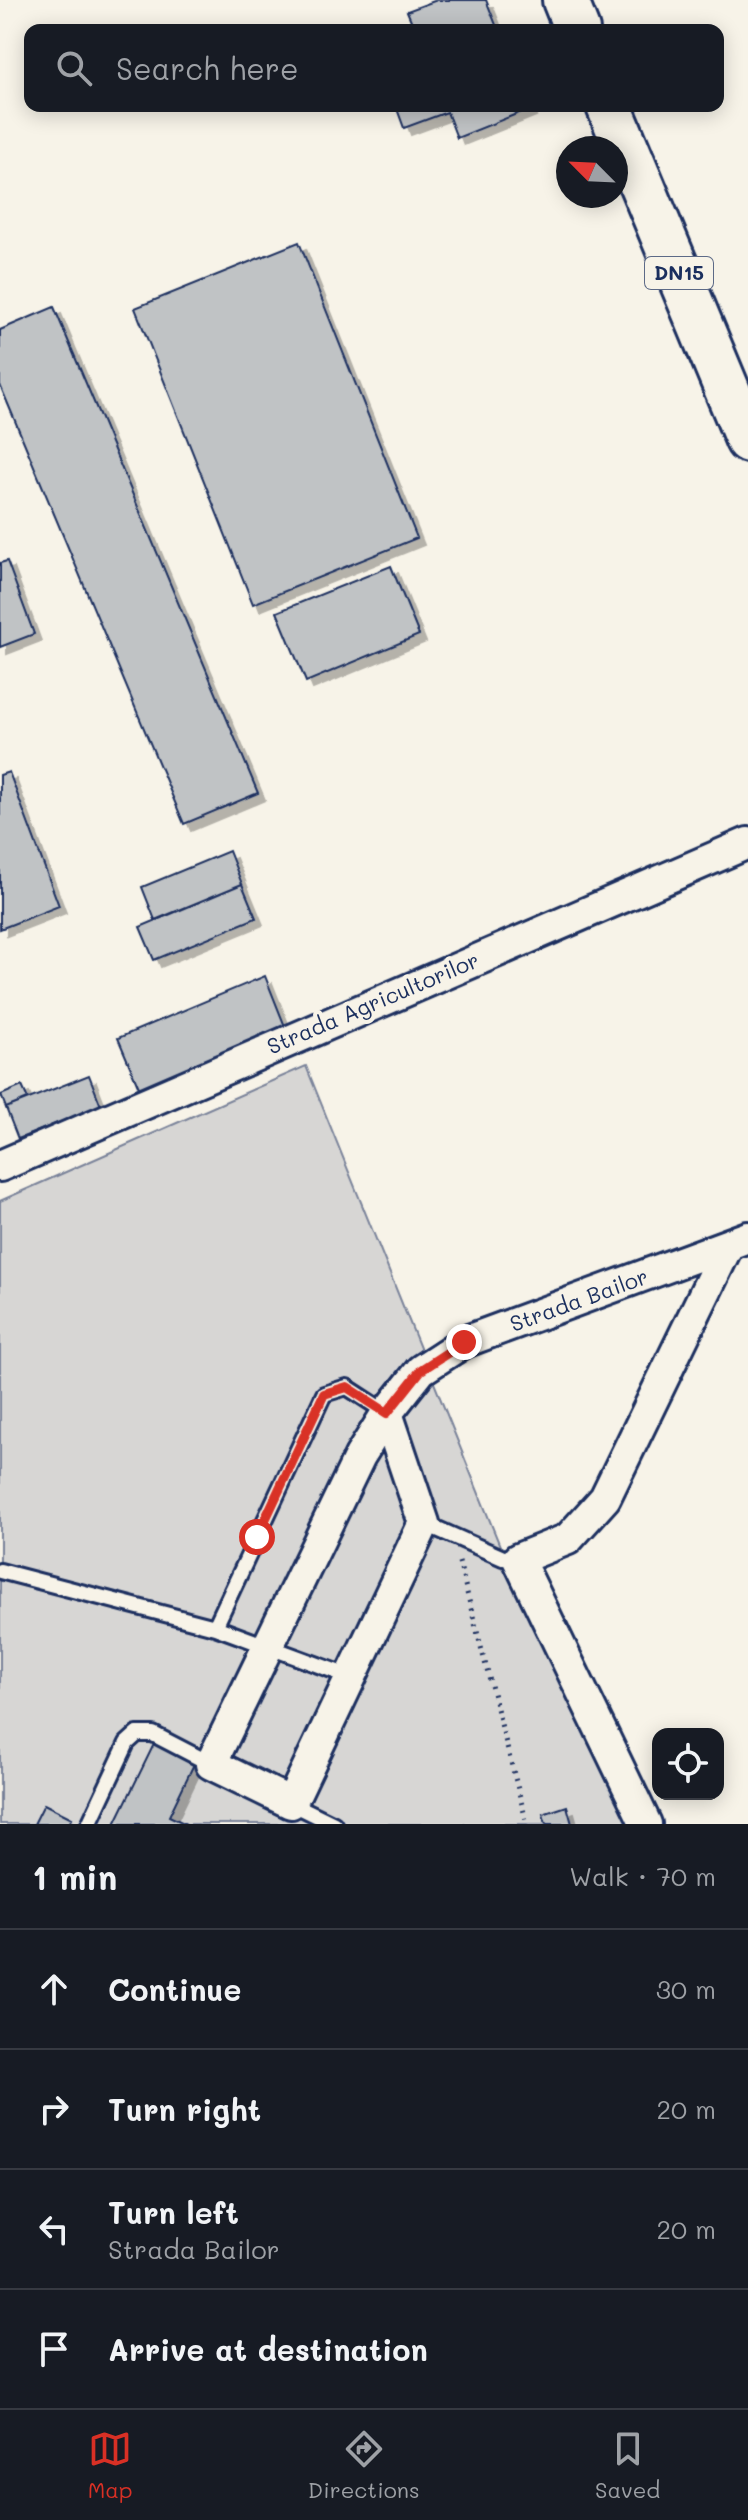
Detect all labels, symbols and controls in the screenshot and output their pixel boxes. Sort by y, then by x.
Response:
search box [24,24,724,112]
icon: search [52,46,96,90]
text: Search here [116,48,299,88]
north arrow [556,136,628,208]
road number: DN15 [645,257,713,289]
street label: Strada Agricultorilor [262,945,483,1060]
street label: Strada Bailor [506,1261,652,1338]
route end [446,1324,482,1360]
route start [239,1519,275,1555]
map controls [652,1728,724,1800]
button: locate [652,1728,724,1800]
text: 1 min [32,1854,117,1899]
text: Walk · 70 m [569,1859,716,1893]
icon: ahead [32,1967,76,2011]
text: Continue [108,1969,241,2009]
text: 30 m [656,1972,716,2006]
icon: right [32,2087,76,2131]
text: Turn right [108,2089,261,2129]
text: 20 m [656,2092,716,2126]
text: Turn left [108,2192,239,2232]
icon: left [32,2207,76,2251]
text: 20 m [656,2212,716,2246]
text: Strada Bailor [108,2232,280,2266]
icon: arrive [32,2327,76,2371]
text: Arrive at destination [108,2329,428,2369]
tab: Map [88,2427,133,2504]
tab: Directions [308,2427,420,2504]
tab: Saved [595,2427,660,2504]

